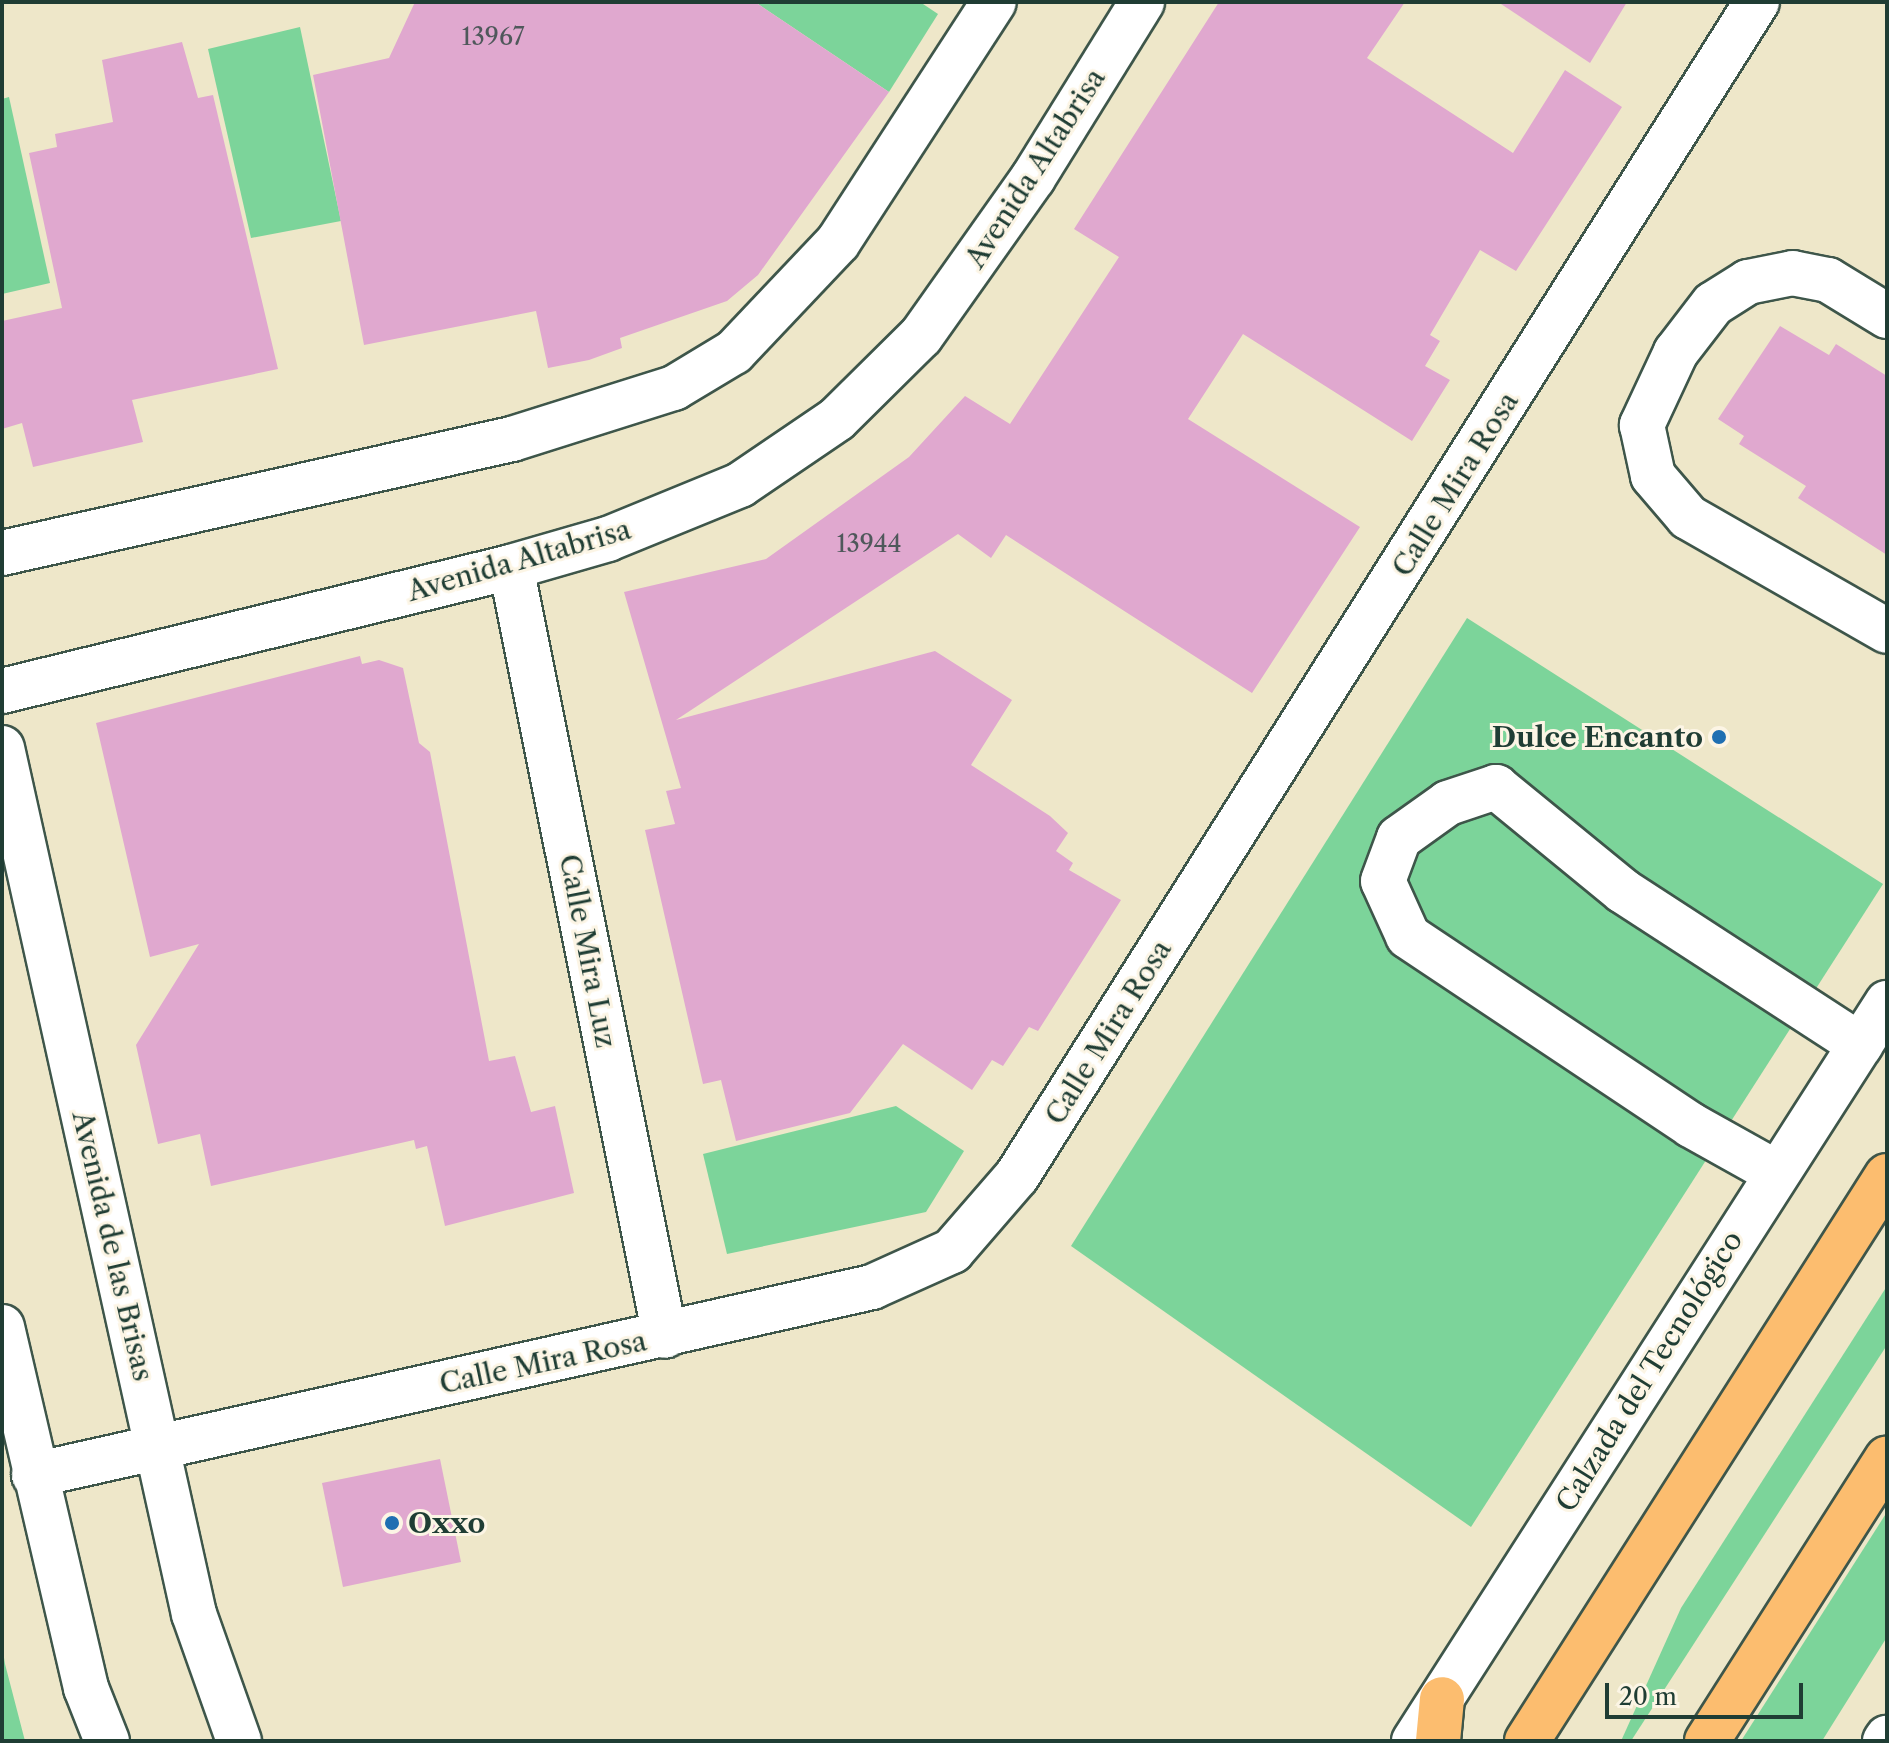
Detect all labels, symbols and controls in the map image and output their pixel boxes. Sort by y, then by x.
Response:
house number: 13967 [462,23,524,51]
street label: Avenida Altabrisa [958,61,1112,275]
street label: Calle Mira Rosa [1385,386,1525,582]
street label: Avenida Altabrisa [403,512,635,608]
house number: 13944 [836,530,902,558]
place label: Dulce Encanto [1492,720,1703,754]
marker: Dulce Encanto [1710,728,1728,746]
street label: Calle Mira Luz [553,851,623,1051]
street label: Calle Mira Rosa [1038,934,1178,1130]
street label: Avenida de las Brisas [66,1108,160,1384]
street label: Calzada del Tecnológico [1548,1224,1750,1518]
street label: Calle Mira Rosa [436,1324,650,1400]
place label: Oxxo [408,1506,485,1540]
marker: Oxxo [383,1514,401,1532]
scale bar [1609,1667,1807,1717]
text: 20 m [1619,1682,1677,1711]

